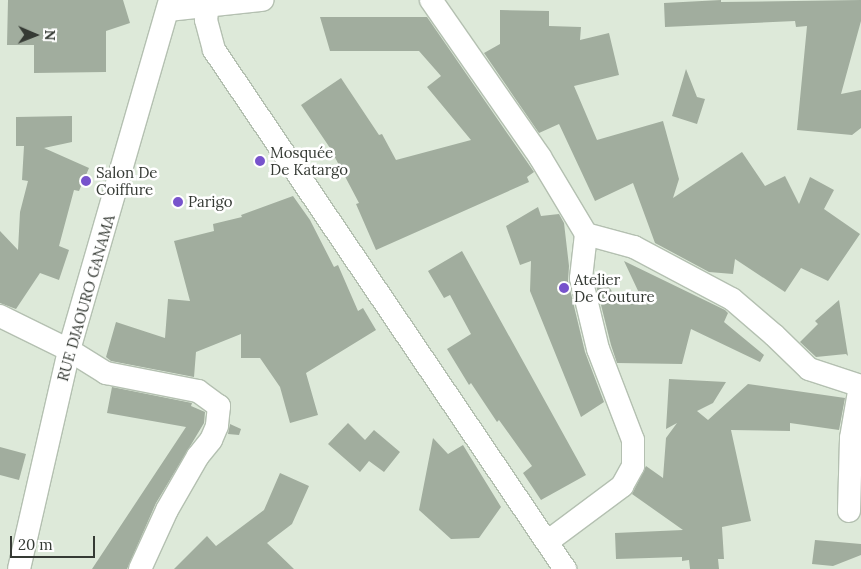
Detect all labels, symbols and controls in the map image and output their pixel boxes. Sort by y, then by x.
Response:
north arrow [10,10,60,60]
text: N [41,30,59,41]
place label: Mosquée De Katargo [270,143,348,178]
marker: Mosquée De Katargo [254,155,266,167]
place label: Salon De Coiffure [96,163,157,198]
marker: Salon De Coiffure [80,175,92,187]
place label: Parigo [188,193,232,211]
marker: Parigo [172,196,184,208]
street label: RUE DJAOURO GANAMA [54,213,118,383]
place label: Atelier De Couture [574,270,655,305]
marker: Atelier De Couture [558,282,570,294]
scale bar [12,526,98,558]
text: 20 m [18,535,53,554]

